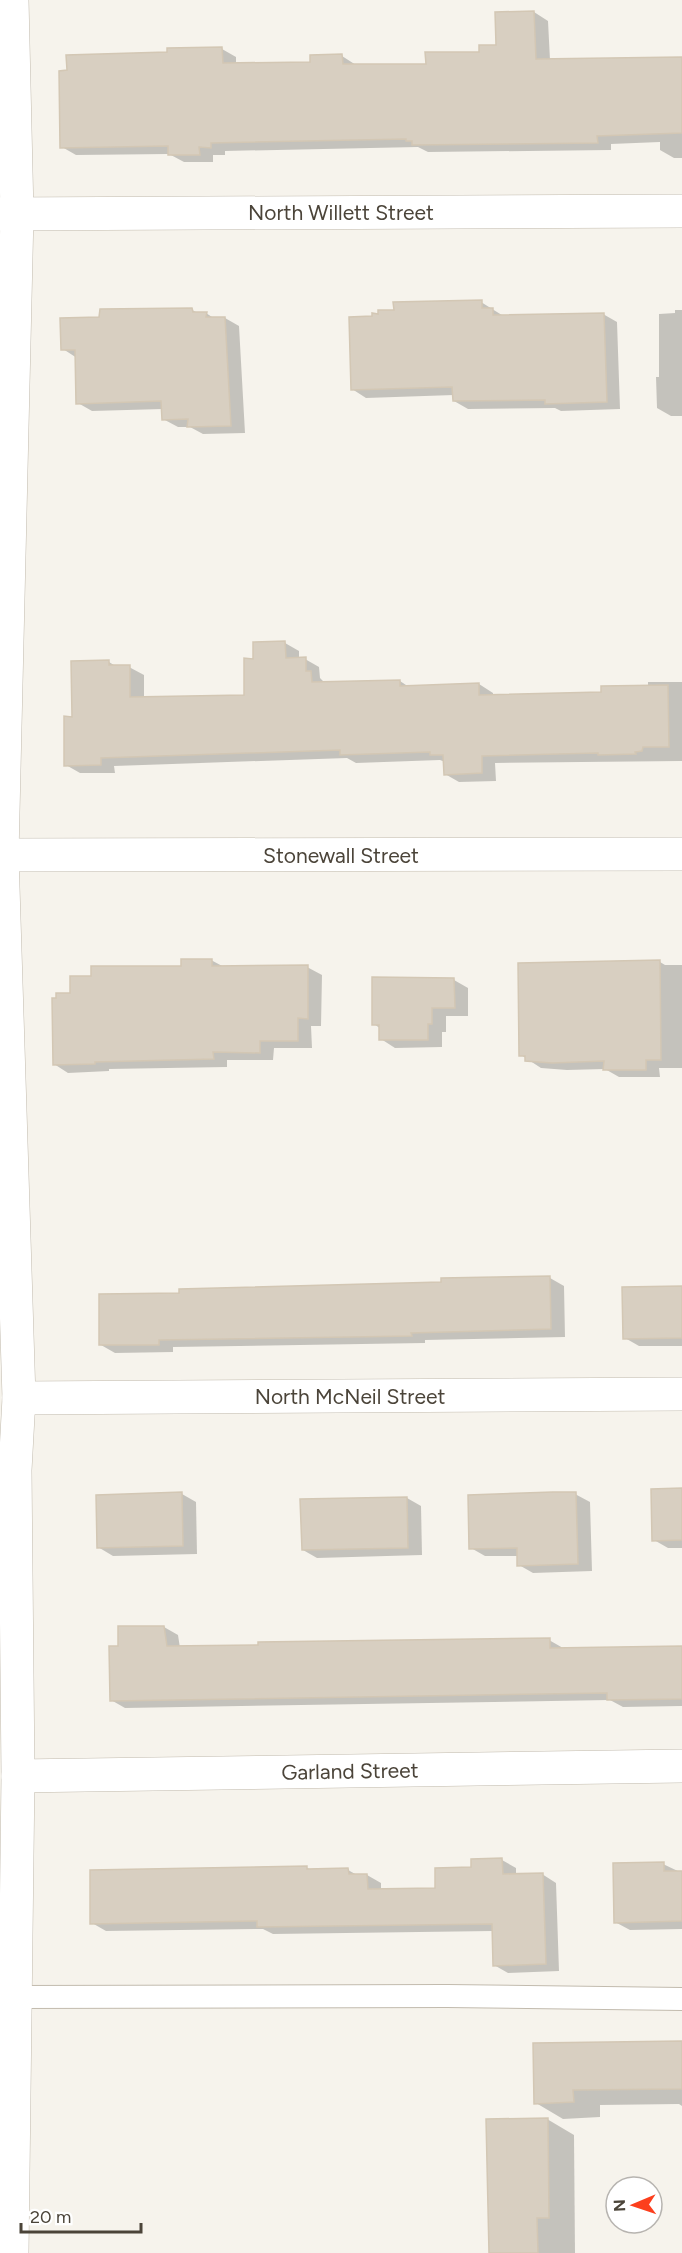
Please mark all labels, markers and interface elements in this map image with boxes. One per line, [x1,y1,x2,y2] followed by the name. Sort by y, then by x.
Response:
[248,200,434,225] street label: North Willett Street
[263,843,419,868] street label: Stonewall Street
[255,1384,445,1409] street label: North McNeil Street
[281,1757,419,1785] street label: Garland Street
[604,2175,664,2235] north arrow
[21,2196,141,2234] scale bar
[610,2199,629,2212] text: N
[30,2206,71,2228] text: 20 m

